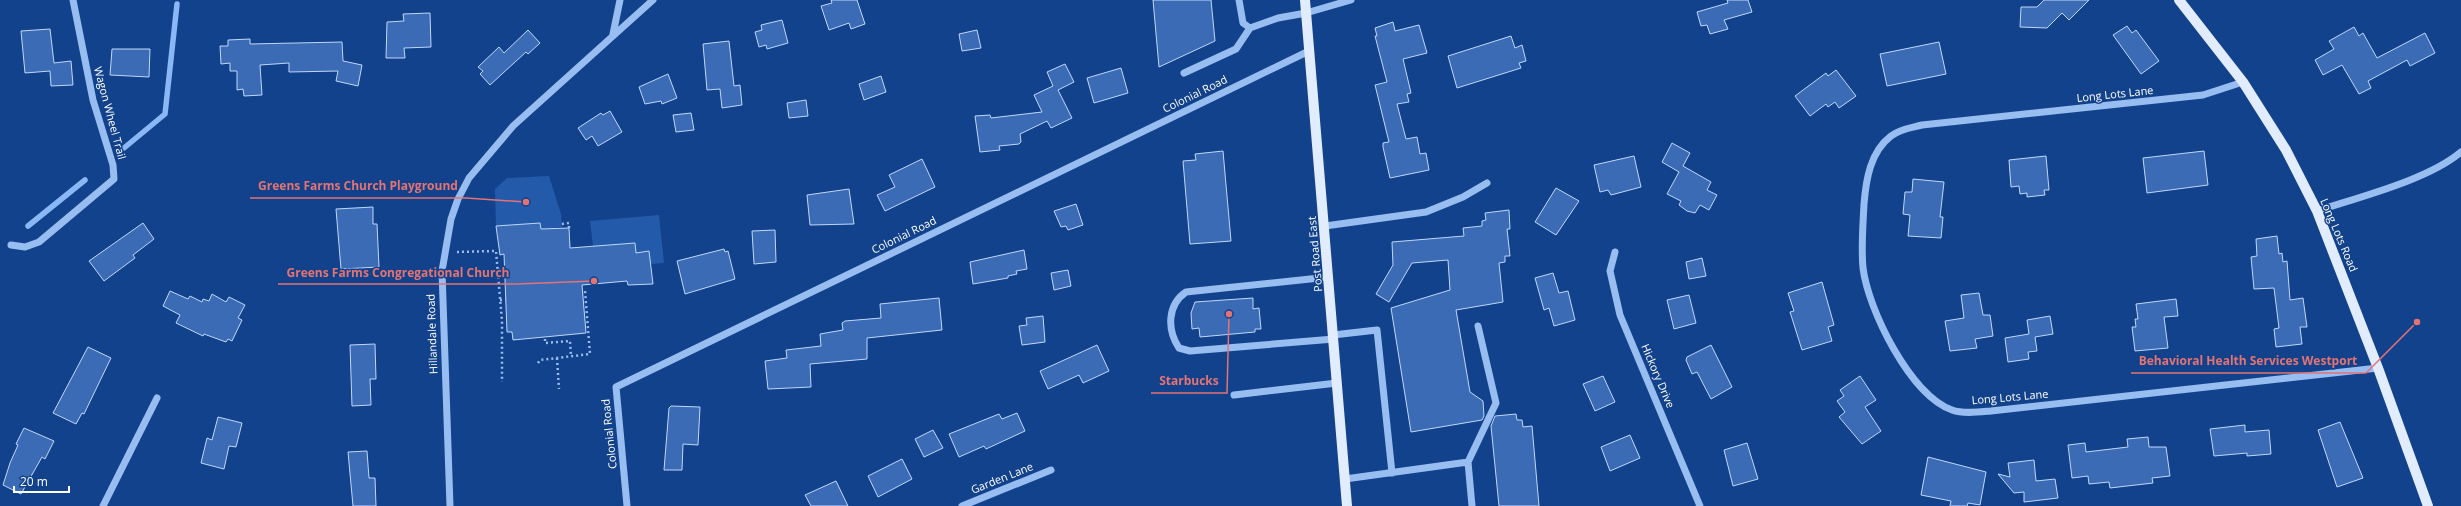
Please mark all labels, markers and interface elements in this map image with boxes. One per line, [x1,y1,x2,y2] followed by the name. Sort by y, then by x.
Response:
[91,65,130,161] street label: Wagon Wheel Trail
[1160,71,1230,116] street label: Colonial Road
[2076,82,2154,105] street label: Long Lots Lane
[250,174,466,198] callout: Greens Farms Church Playground
[258,177,458,194] text: Greens Farms Church Playground
[2317,196,2362,274] street label: Long Lots Road
[869,212,939,257] street label: Colonial Road
[1304,216,1325,292] street label: Post Road East
[278,260,517,284] callout: Greens Farms Congregational Church
[287,264,509,281] text: Greens Farms Congregational Church
[423,294,440,374] street label: Hillandale Road
[1638,341,1679,410] street label: Hickory Drive
[2131,349,2366,373] callout: Behavioral Health Services Westport
[2139,352,2357,369] text: Behavioral Health Services Westport
[1151,369,1227,393] callout: Starbucks
[1159,372,1219,389] text: Starbucks
[1971,386,2049,407] street label: Long Lots Lane
[597,398,620,470] street label: Colonial Road
[968,458,1035,497] street label: Garden Lane
[14,468,69,494] scale bar
[20,473,48,490] text: 20 m

